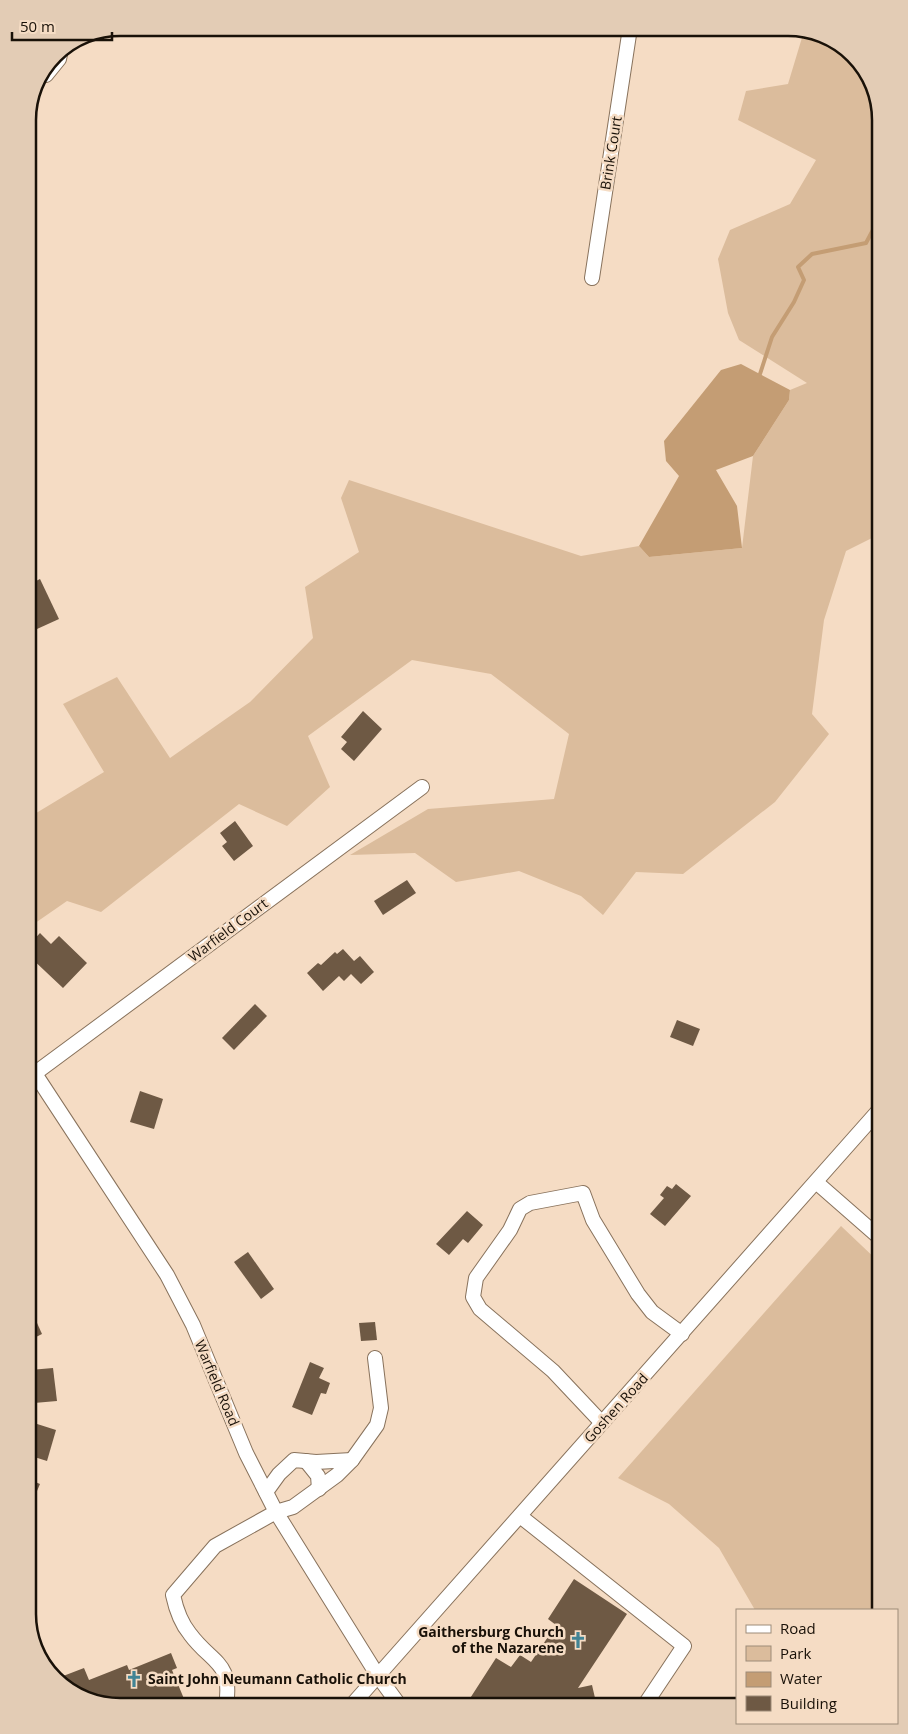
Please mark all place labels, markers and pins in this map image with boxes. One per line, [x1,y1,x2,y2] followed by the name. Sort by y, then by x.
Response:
[418,1622,564,1657] place label: Gaithersburg Church of the Nazarene
[568,1630,588,1650] church icon: Gaithersburg Church of the Nazarene
[124,1669,144,1689] church icon: Saint John Neumann Catholic Church
[148,1669,407,1688] place label: Saint John Neumann Catholic Church

